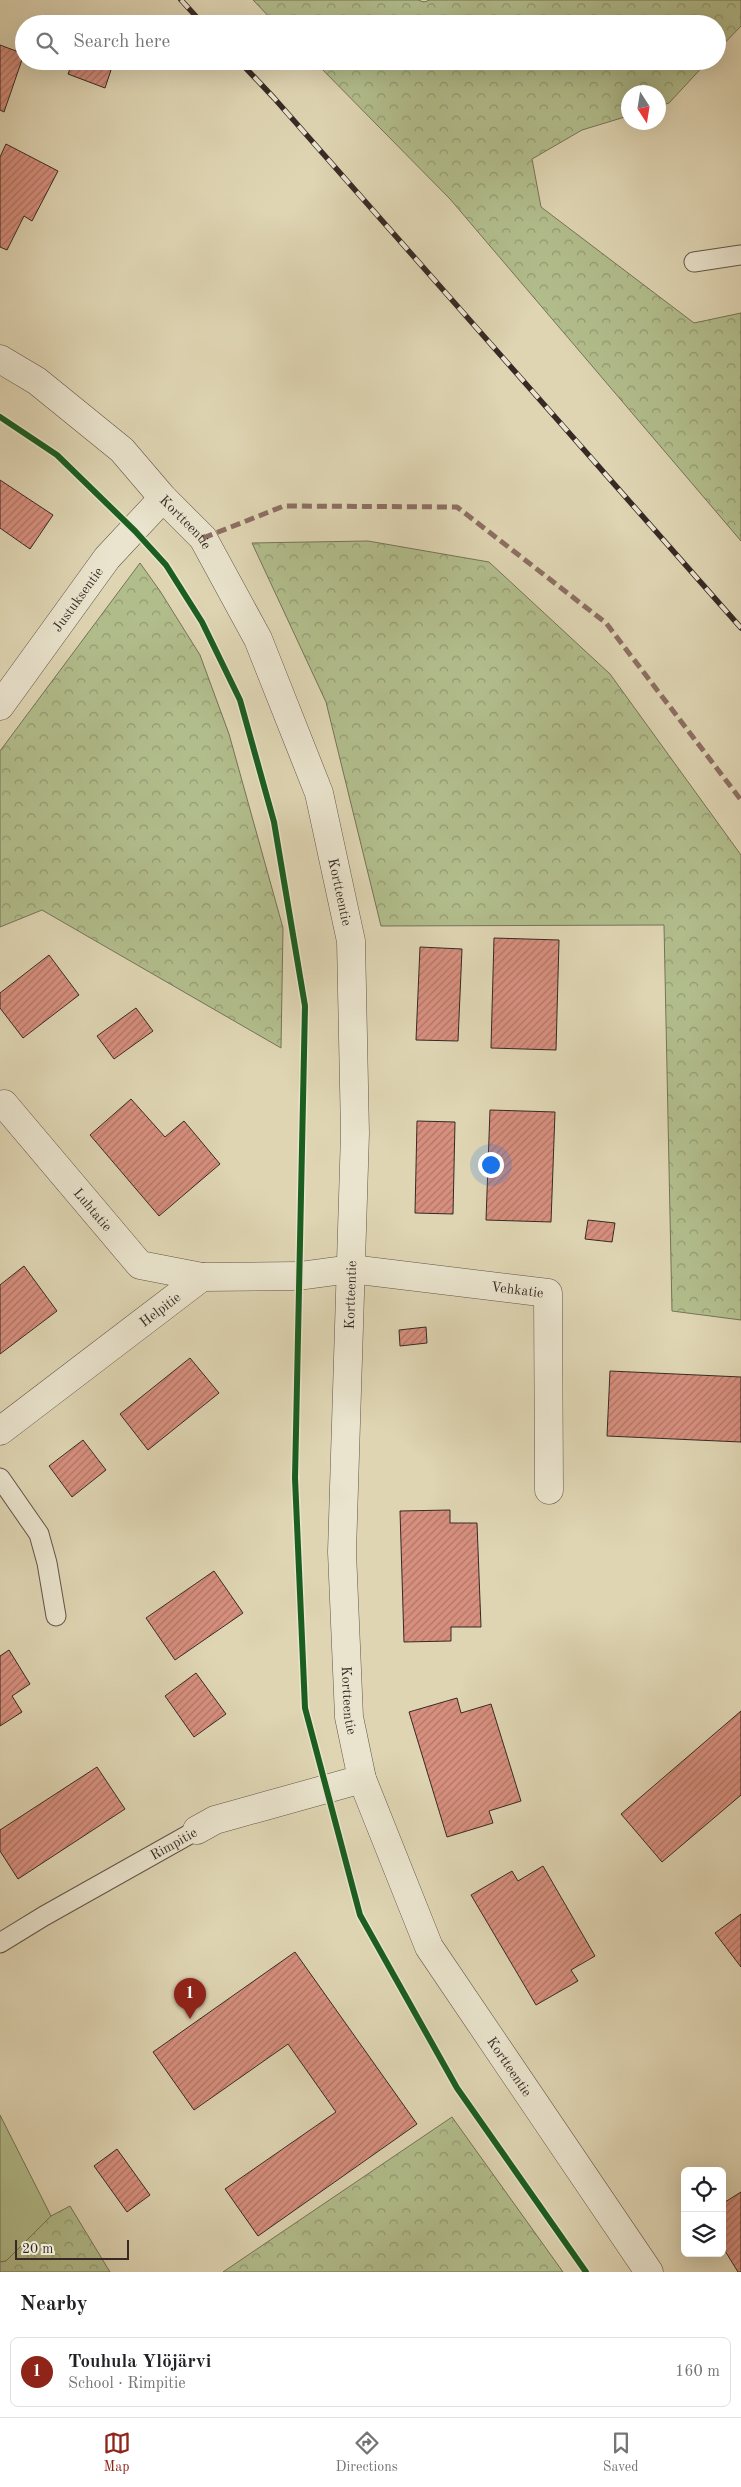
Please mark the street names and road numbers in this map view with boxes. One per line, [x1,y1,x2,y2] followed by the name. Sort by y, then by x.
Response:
[157,493,214,552] street label: Kortteentie
[50,565,106,635] street label: Justuksentie
[325,857,353,927] street label: Kortteentie
[70,1186,114,1234] street label: Luhtatie
[343,1260,359,1330] street label: Kortteentie
[490,1280,544,1300] street label: Vehkatie
[137,1290,184,1330] street label: Helpitie
[339,1666,359,1736] street label: Kortteentie
[148,1826,200,1863] street label: Rimpitie
[484,2035,534,2099] street label: Kortteentie

